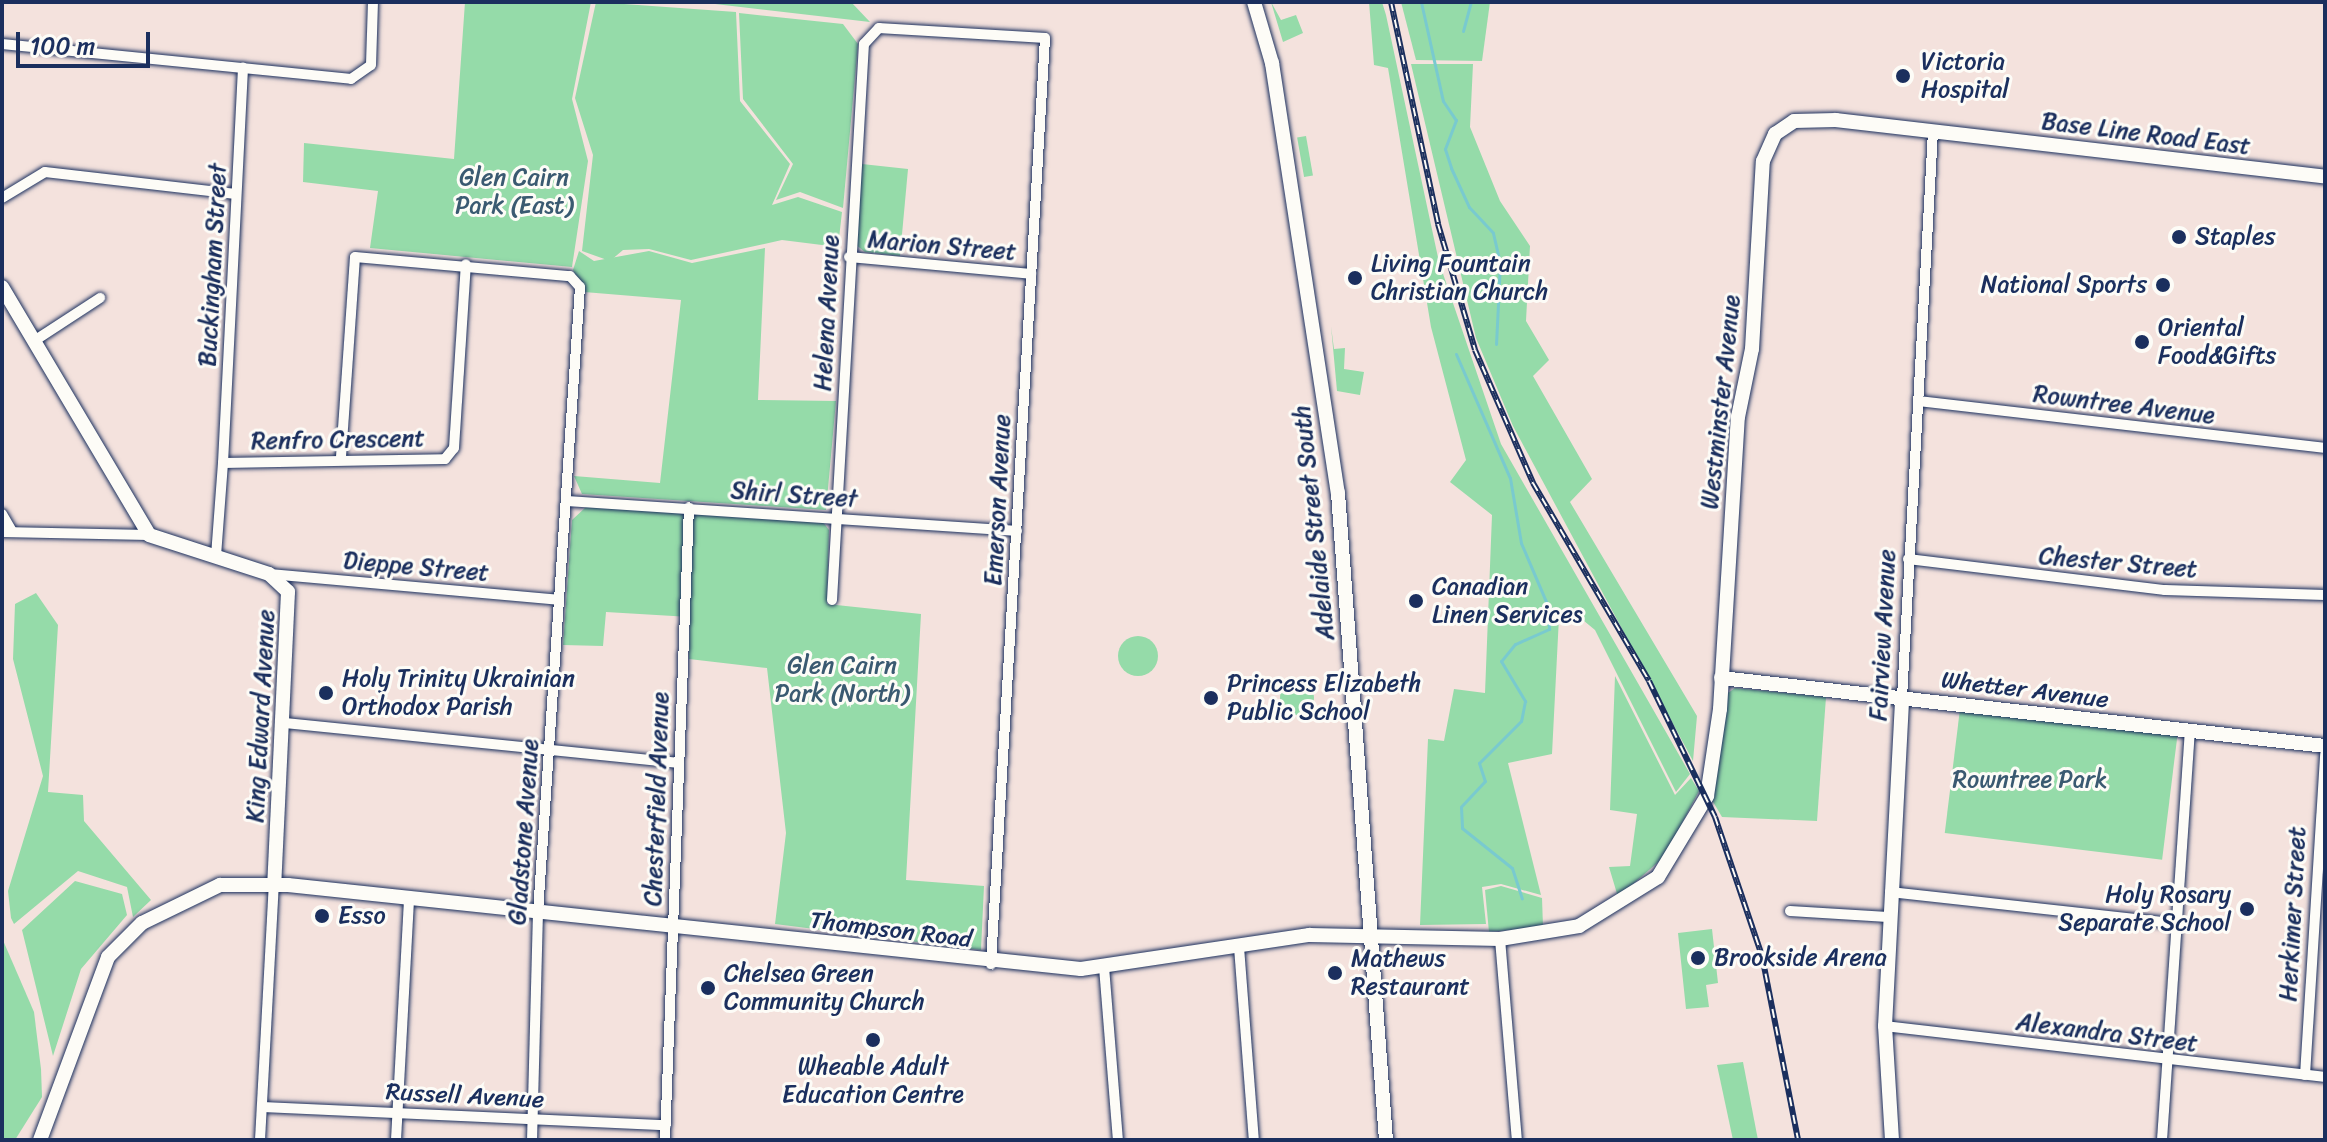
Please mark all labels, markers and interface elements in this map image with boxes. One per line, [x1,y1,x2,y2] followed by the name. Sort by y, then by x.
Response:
[20,16,154,66] scale bar
[30,25,95,67] text: 100 m
[1921,48,2009,104] place label: Victoria Hospital
[1892,65,1914,87] marker: Victoria Hospital
[2040,107,2252,161] street label: Base Line Road East
[193,163,233,367] street label: Buckingham Street
[454,164,574,220] park label: Glen Cairn Park (East)
[2195,223,2275,251] place label: Staples
[867,225,1017,267] street label: Marion Street
[2170,228,2188,246] marker: Staples
[809,234,845,392] street label: Helena Avenue
[1371,250,1548,306] place label: Living Fountain Christian Church
[1346,269,1364,287] marker: Living Fountain Christian Church
[1981,271,2147,299] place label: National Sports
[2154,276,2172,294] marker: National Sports
[1695,293,1747,511] street label: Westminster Avenue
[2158,314,2276,370] place label: Oriental Food&Gifts
[2133,333,2151,351] marker: Oriental Food&Gifts
[2032,380,2216,430] street label: Rowntree Avenue
[1287,404,1341,642] street label: Adelaide Street South
[979,413,1017,587] street label: Emerson Avenue
[251,424,425,456] street label: Renfro Crescent
[730,476,858,514] street label: Shirl Street
[2038,542,2198,584] street label: Chester Street
[342,546,490,588] street label: Dieppe Street
[1864,549,1902,721] street label: Fairview Avenue
[1432,573,1584,629] place label: Canadian Linen Services
[1407,592,1425,610] marker: Canadian Linen Services
[241,609,281,823] street label: King Edward Avenue
[775,652,909,708] park label: Glen Cairn Park (North)
[342,665,574,721] place label: Holy Trinity Ukrainian Orthodox Parish
[1940,665,2110,715] street label: Whetter Avenue
[1227,670,1421,726] place label: Princess Elizabeth Public School
[317,684,335,702] marker: Holy Trinity Ukrainian Orthodox Parish
[1202,689,1220,707] marker: Princess Elizabeth Public School
[639,691,675,907] street label: Chesterfield Avenue
[503,738,545,926] street label: Gladstone Avenue
[1952,766,2108,794] park label: Rowntree Park
[2274,826,2312,1002] street label: Herkimer Street
[2058,881,2231,937] place label: Holy Rosary Separate School
[2238,900,2256,918] marker: Holy Rosary Separate School
[338,902,386,930] place label: Esso
[808,906,974,954] street label: Thompson Road
[313,907,331,925] marker: Esso
[1714,944,1887,972] place label: Brookside Arena
[1351,945,1470,1001] place label: Mathews Restaurant
[1689,949,1707,967] marker: Brookside Arena
[724,960,925,1016] place label: Chelsea Green Community Church
[1326,964,1344,982] marker: Mathews Restaurant
[699,979,717,997] marker: Chelsea Green Community Church
[2015,1008,2199,1058] street label: Alexandra Street
[864,1031,882,1049] marker: Wheable Adult Education Centre
[781,1053,965,1109] place label: Wheable Adult Education Centre
[385,1077,545,1115] street label: Russell Avenue

